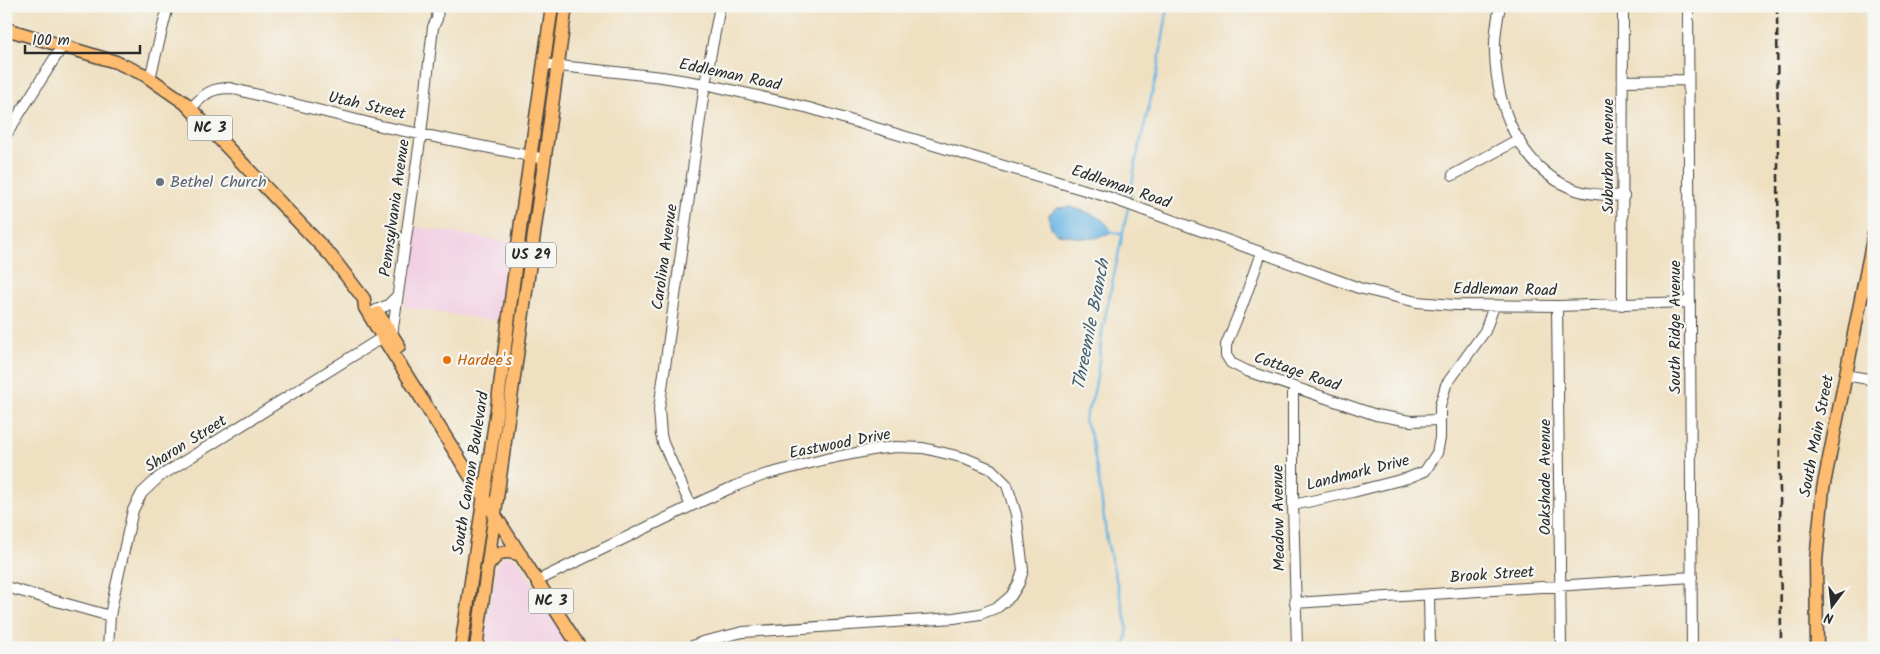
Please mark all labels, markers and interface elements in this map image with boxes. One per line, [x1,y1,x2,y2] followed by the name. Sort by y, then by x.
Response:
[25,22,140,54] scale bar
[32,29,70,53] text: 100 m
[677,52,784,98] street label: Eddleman Road
[326,85,409,127] street label: Utah Street
[1596,98,1621,214] street label: Suburban Avenue
[188,116,232,140] road number: NC 3
[373,138,417,278] street label: Pennsylvania Avenue
[1068,158,1175,216] street label: Eddleman Road
[170,170,267,195] place label: Bethel Church
[154,176,166,188] marker: Bethel Church
[645,202,685,312] street label: Carolina Avenue
[506,242,556,268] road number: US 29
[1065,256,1119,393] water label: Threemile Branch
[1663,260,1688,394] street label: South Ridge Avenue
[1453,277,1558,303] street label: Eddleman Road
[1250,346,1345,399] street label: Cottage Road
[457,348,512,373] place label: Hardee's
[441,354,453,366] marker: Hardee's
[1793,372,1841,499] street label: South Main Street
[446,389,496,556] street label: South Cannon Boulevard
[140,408,233,479] street label: Sharon Street
[1533,419,1558,535] street label: Oakshade Avenue
[787,422,893,466] street label: Eastwood Drive
[1304,448,1412,498] street label: Landmark Drive
[1266,464,1292,572] street label: Meadow Avenue
[1449,560,1536,590] street label: Brook Street
[1808,582,1858,632] north arrow
[528,588,574,614] road number: NC 3
[1822,606,1836,629] text: N

